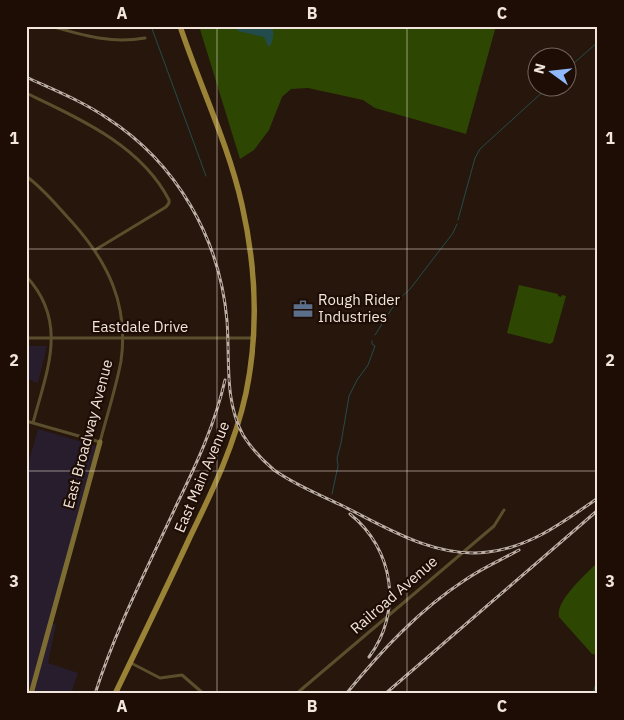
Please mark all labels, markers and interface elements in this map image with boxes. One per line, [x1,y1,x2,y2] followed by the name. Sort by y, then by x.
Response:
[117,3,128,23] text: A
[307,3,318,23] text: B
[497,3,507,23] text: C
[526,48,576,98] north arrow
[529,61,549,76] text: N
[9,128,19,148] text: 1
[605,128,615,148] text: 1
[318,290,401,326] place label: Rough Rider Industries
[292,298,314,320] office icon: Rough Rider Industries
[92,317,188,336] street label: Eastdale Drive
[9,350,19,370] text: 2
[605,350,615,370] text: 2
[58,357,117,510] street label: East Broadway Avenue
[170,418,234,535] street label: East Main Avenue
[346,552,441,638] street label: Railroad Avenue
[9,571,19,591] text: 3
[605,571,615,591] text: 3
[117,696,128,716] text: A
[307,696,318,716] text: B
[497,696,507,716] text: C

